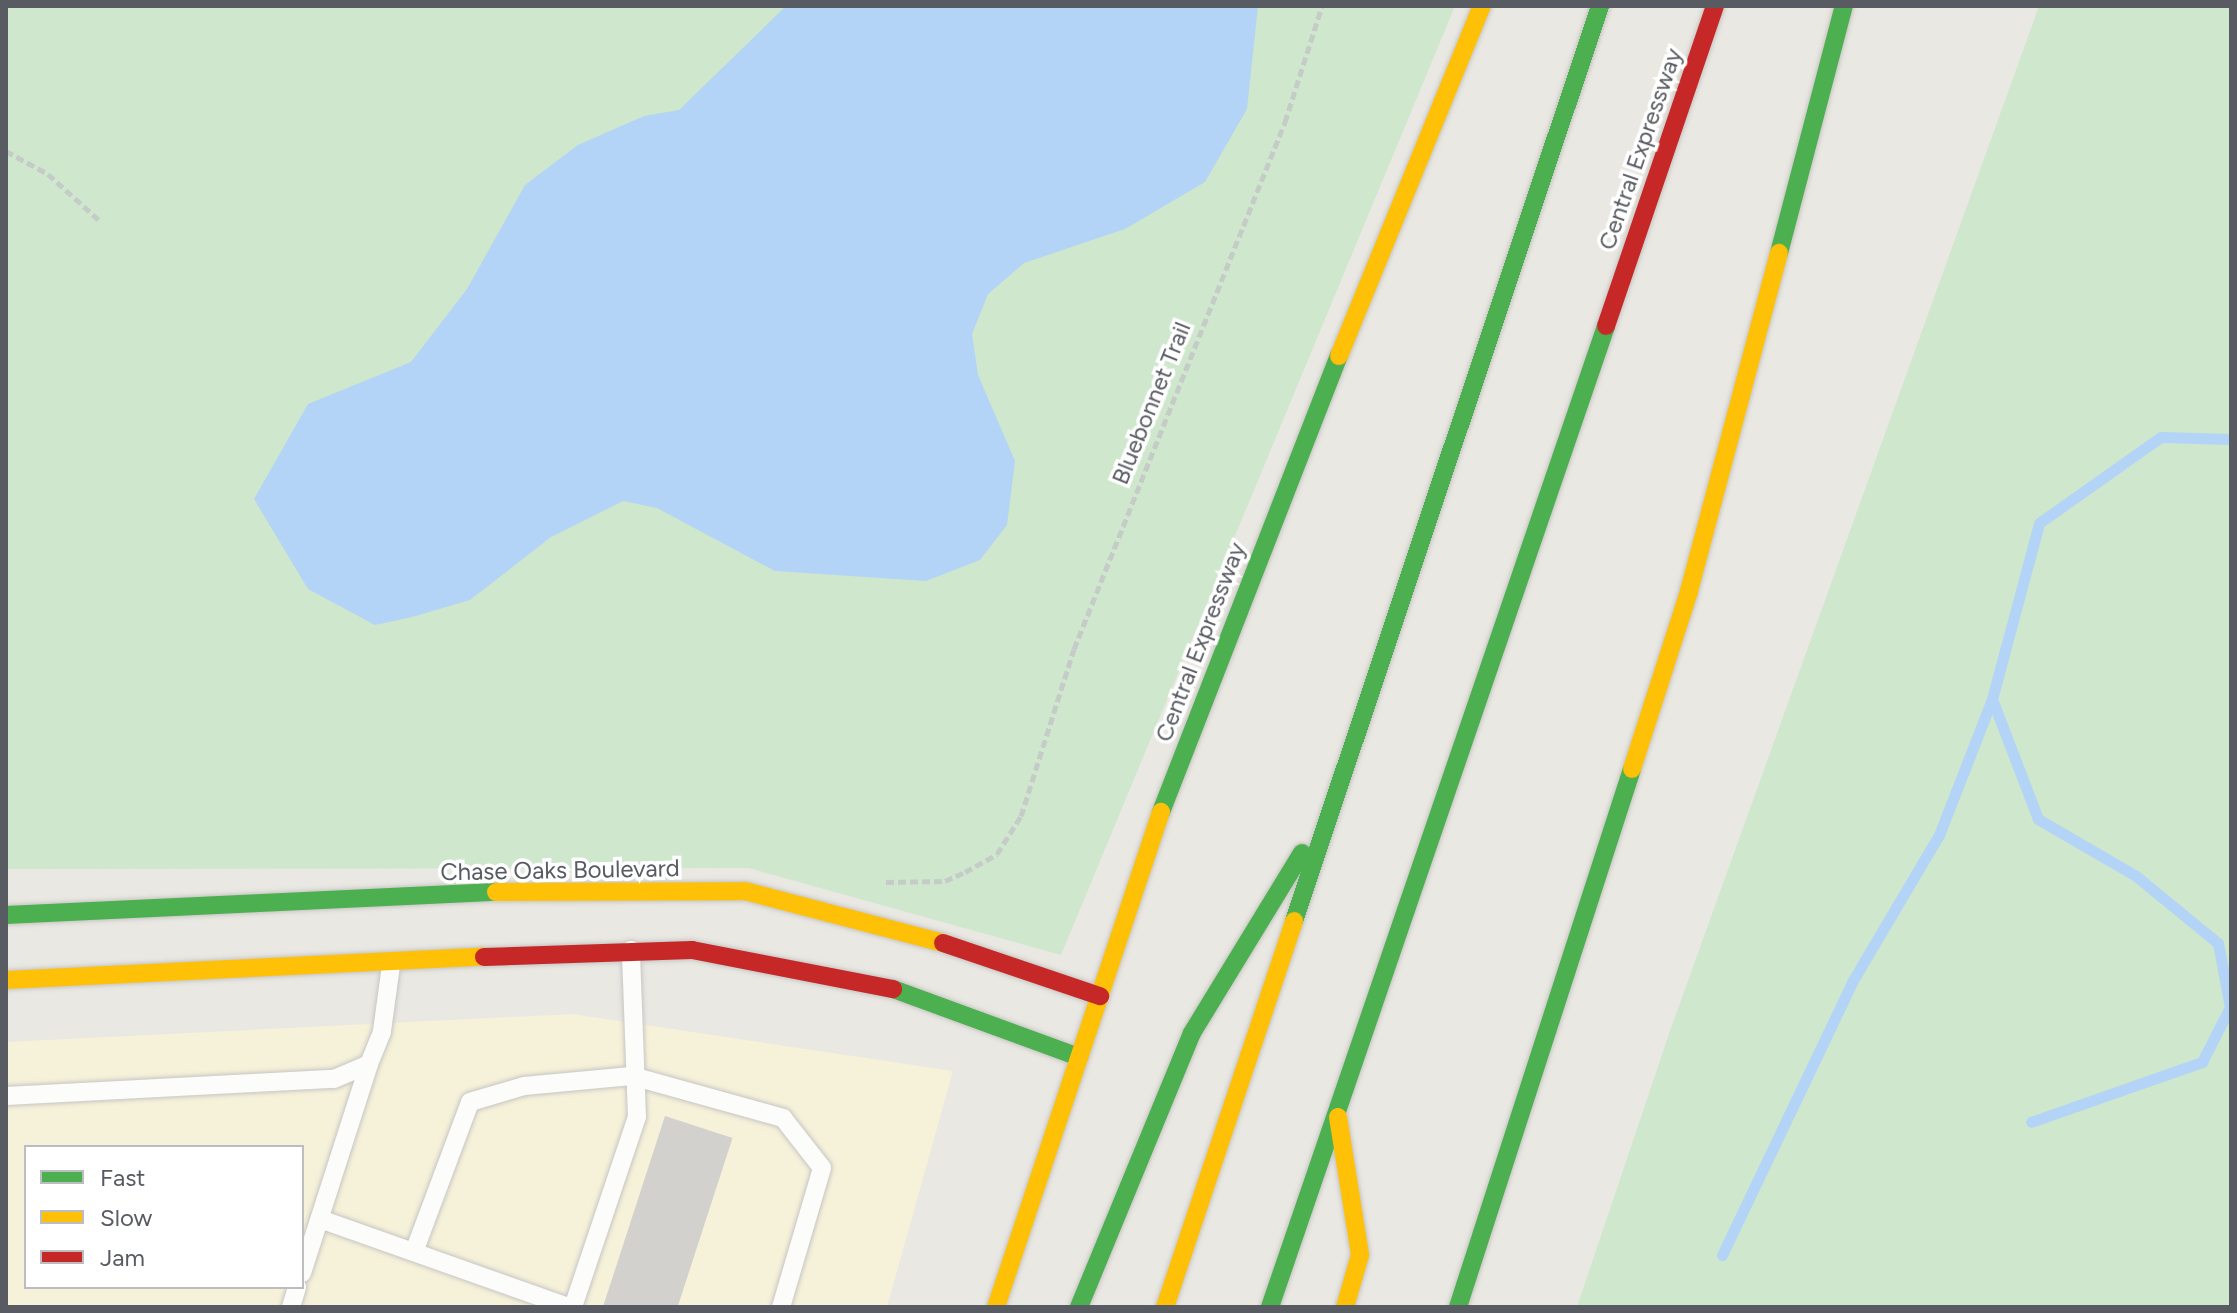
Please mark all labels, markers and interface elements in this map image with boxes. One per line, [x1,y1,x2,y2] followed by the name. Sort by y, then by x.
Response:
[1592,45,1688,253] street label: Central Expressway
[1105,318,1197,488] street label: Bluebonnet Trail
[1149,538,1251,746] street label: Central Expressway
[440,854,680,886] street label: Chase Oaks Boulevard
[24,1145,304,1289] legend
[100,1163,145,1192] text: Fast
[100,1203,152,1232] text: Slow
[100,1243,145,1272] text: Jam

